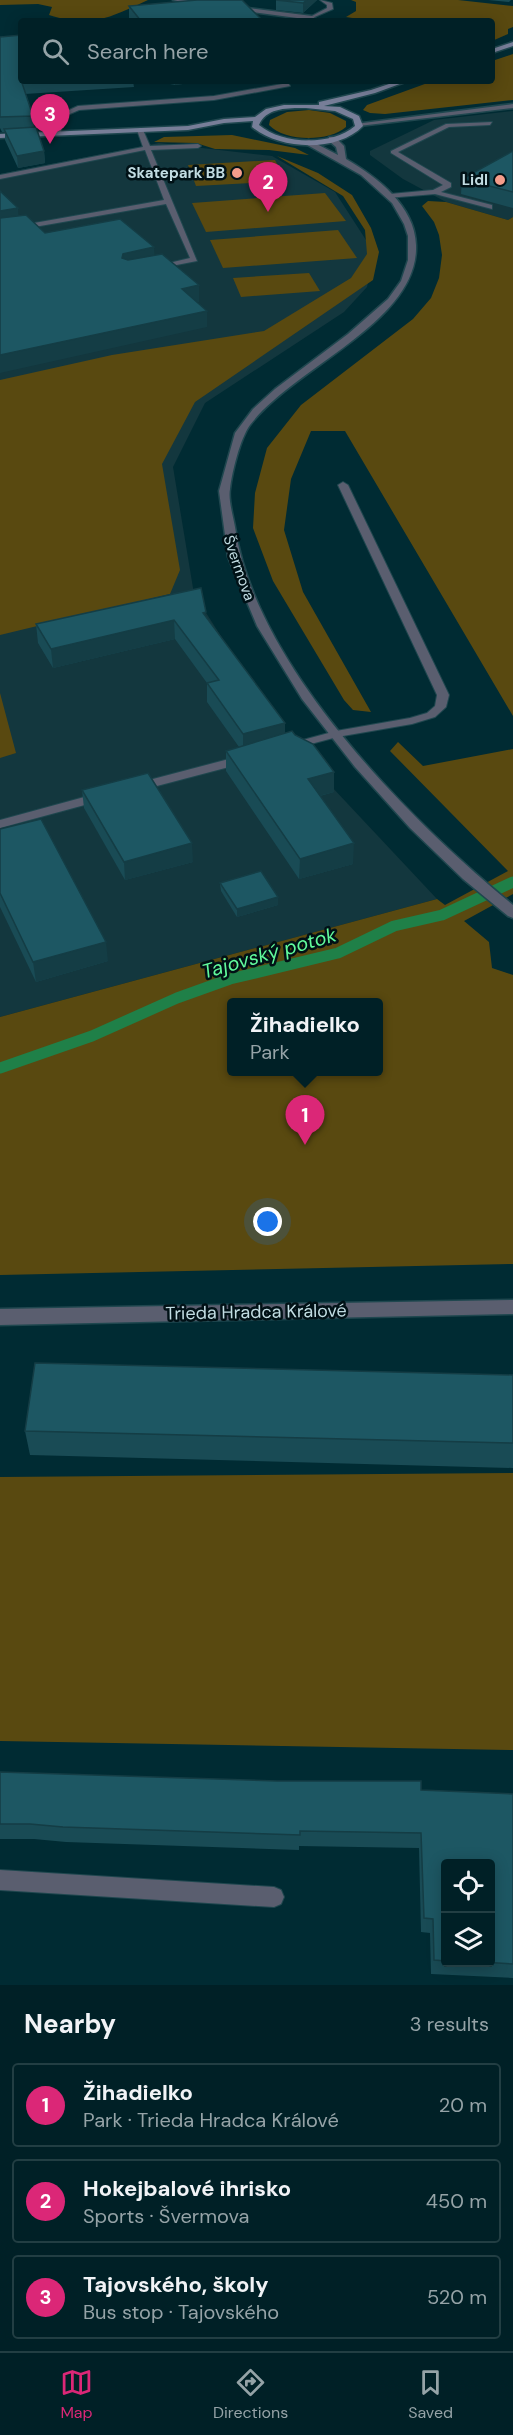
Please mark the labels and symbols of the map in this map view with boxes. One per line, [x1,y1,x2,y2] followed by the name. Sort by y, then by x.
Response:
[31,94,70,144] pin: 3
[248,162,288,212] pin: 2
[127,163,225,183] place label: Skatepark BB
[230,166,244,180] marker: Skatepark BB
[462,170,488,190] place label: Lidl
[493,173,507,187] marker: Lidl
[218,533,260,603] street label: Švermova
[199,921,340,985] water label: Tajovský potok
[286,1096,324,1145] pin: 1
[253,1207,282,1236] your location
[165,1298,347,1326] street label: Trieda Hradca Králové

